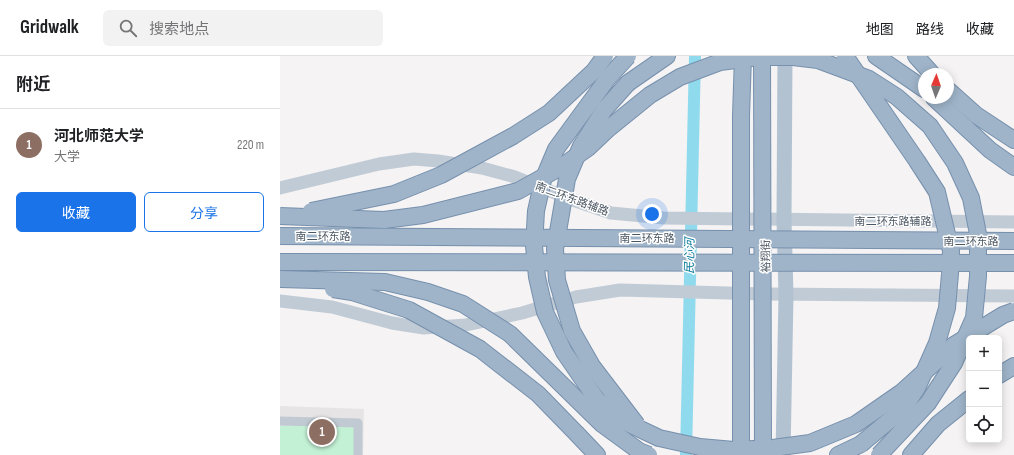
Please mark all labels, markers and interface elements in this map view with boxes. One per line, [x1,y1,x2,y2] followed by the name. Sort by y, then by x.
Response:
[103,10,383,46] search box
[20,16,79,39] text: Gridwalk
[117,17,139,39] icon: search
[149,20,209,39] text: 搜索地点
[866,21,894,38] text: 地图
[916,21,944,38] text: 路线
[966,21,994,38] text: 收藏
[918,68,954,104] north arrow
[16,75,50,95] text: 附近
[54,127,144,146] text: 河北师范大学
[26,137,32,153] text: 1
[237,137,264,153] text: 220 m
[54,149,80,165] text: 大学
[534,180,610,218] street label: 南二环东路辅路
[16,192,136,232] button: 收藏
[144,192,264,232] button: 分享
[642,204,662,224] your location
[855,215,932,228] street label: 南二环东路辅路
[296,230,351,243] street label: 南二环东路
[620,232,675,245] street label: 南二环东路
[944,235,999,248] street label: 南二环东路
[682,236,698,274] water label: 民心河
[759,239,773,273] street label: 裕翔街
[966,335,1002,443] map controls
[966,335,1002,371] button: +
[966,371,1002,407] button: −
[966,407,1002,443] button: locate
[309,417,335,447] pin: 1

